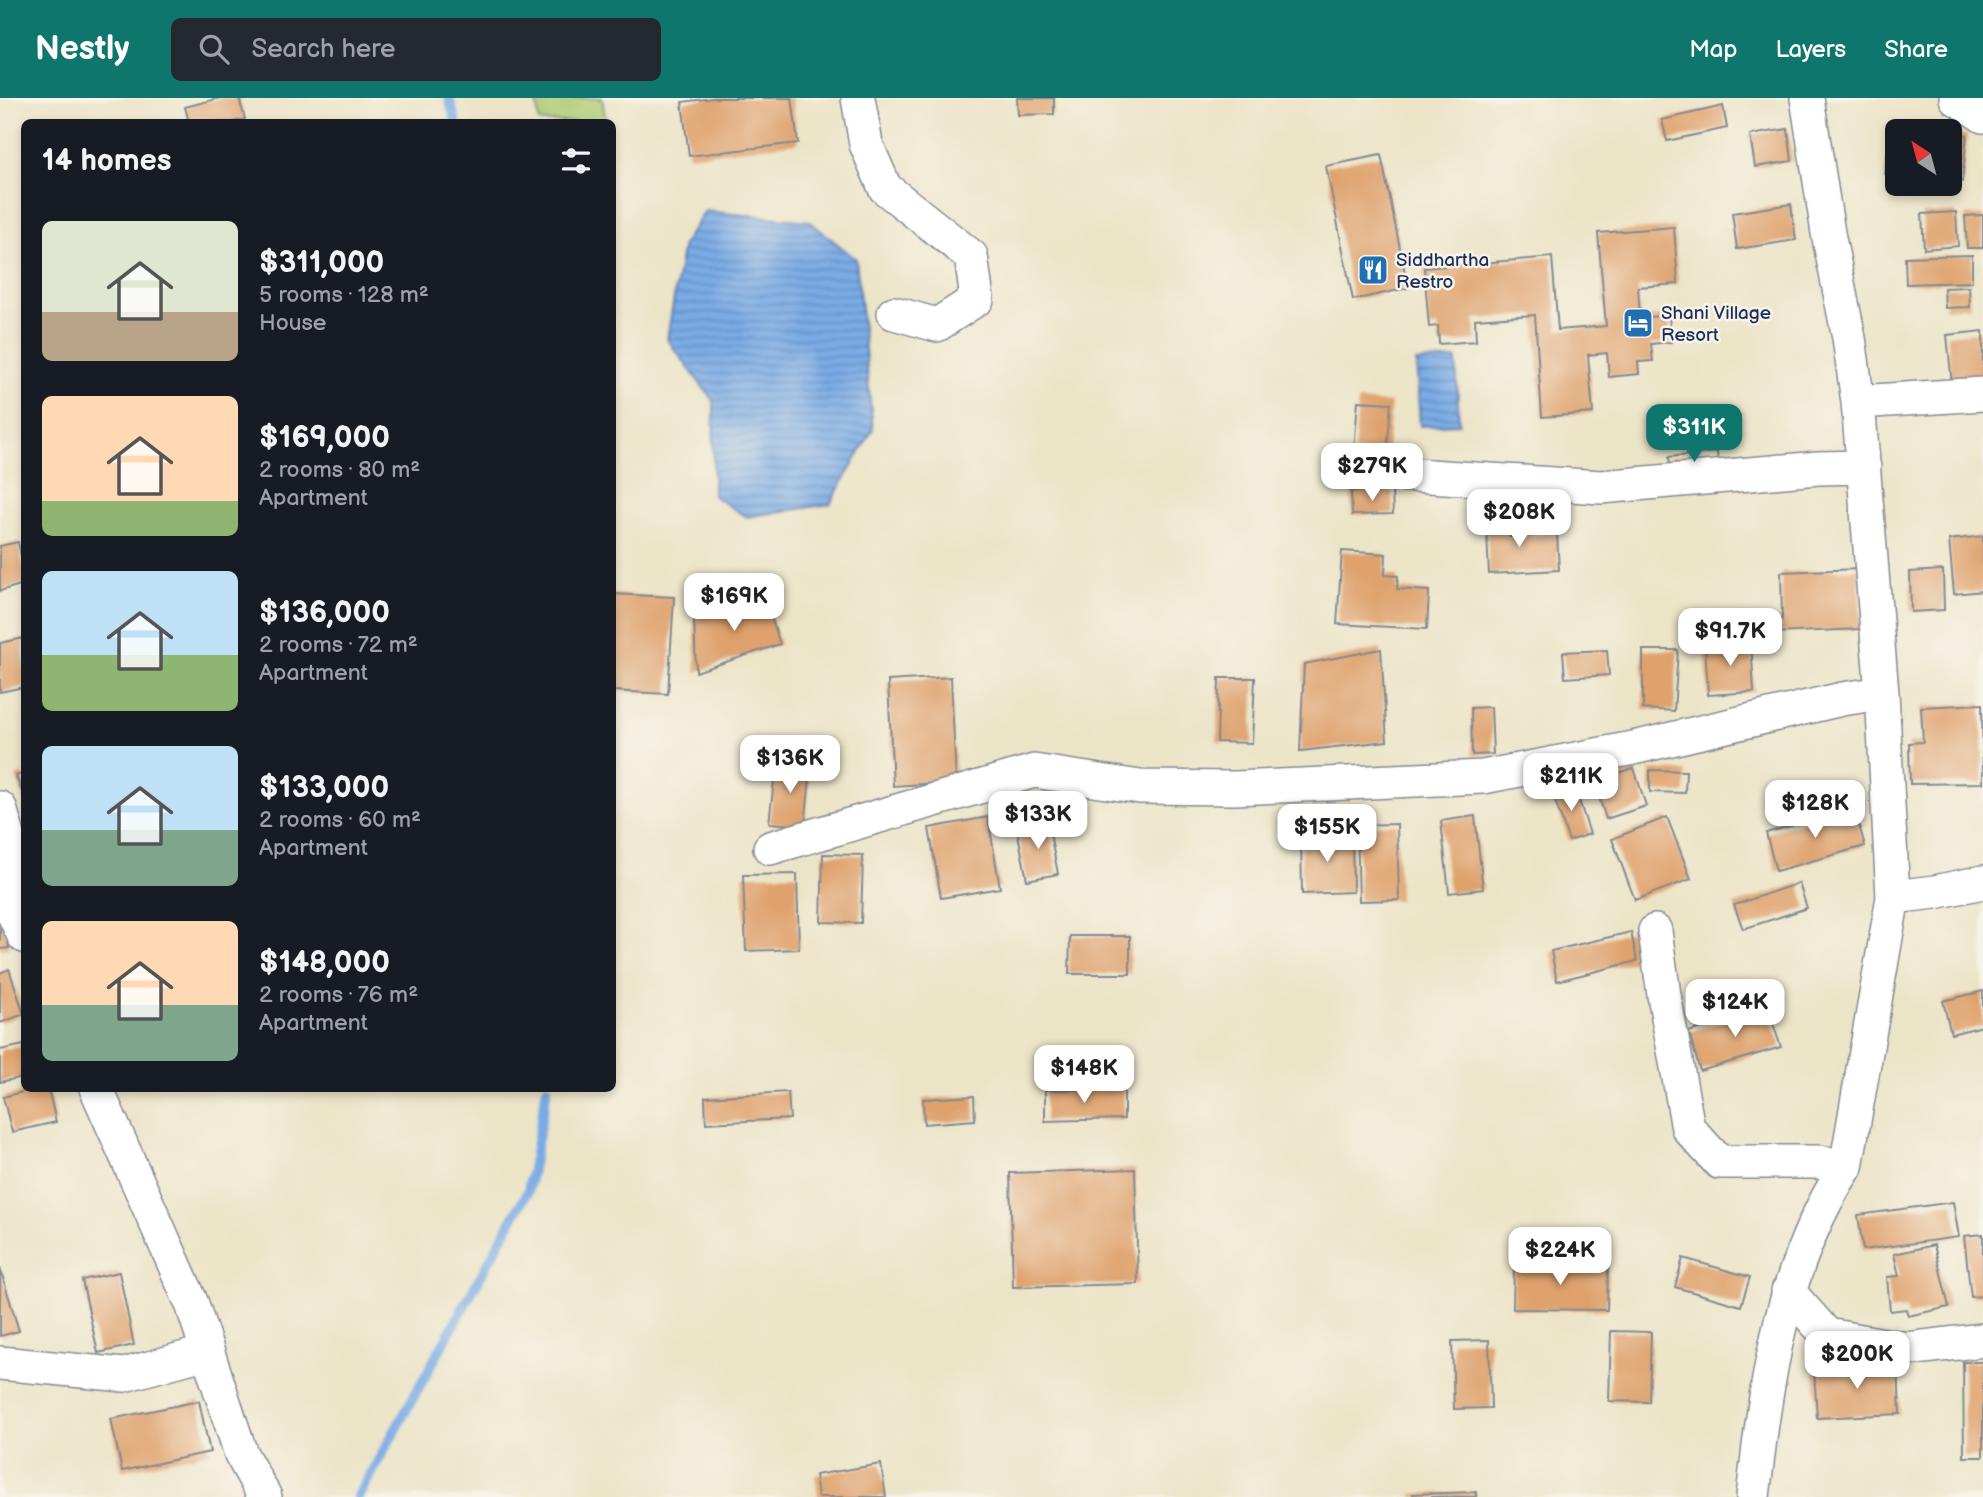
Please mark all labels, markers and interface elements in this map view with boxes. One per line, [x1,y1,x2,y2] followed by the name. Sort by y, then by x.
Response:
[171,18,661,81] search box
[35,29,129,69] text: Nestly
[195,30,233,68] icon: search
[251,34,395,65] text: Search here
[1689,35,1737,64] text: Map
[1775,35,1846,64] text: Layers
[1884,35,1948,64] text: Share
[1885,119,1962,196] north arrow
[1885,119,1962,196] map controls
[557,142,595,180] icon: filters
[42,143,171,179] text: 14 homes
[259,245,384,281] text: $311,000
[98,249,182,333] icon: home
[1396,249,1489,294] place label: Siddhartha Restro
[1356,253,1390,287] restaurant icon: Siddhartha Restro
[259,281,429,309] text: 5 rooms · 128 m²
[1661,302,1771,347] place label: Shani Village Resort
[1621,306,1655,340] hotel icon: Shani Village Resort
[259,309,326,337] text: House
[1645,404,1743,464] pin: $311K
[1662,413,1726,441] text: $311K
[259,420,390,456] text: $169,000
[98,424,182,508] icon: home
[1323,444,1421,503] pin: $279K
[1337,452,1407,480] text: $279K
[259,456,420,484] text: 2 rooms · 80 m²
[259,484,368,512] text: Apartment
[1470,490,1568,549] pin: $208K
[1483,498,1555,526] text: $208K
[685,574,783,633] pin: $169K
[700,582,768,610] text: $169K
[259,595,390,631] text: $136,000
[98,599,182,683] icon: home
[1673,608,1787,668] pin: $91.7K
[1694,617,1766,645] text: $91.7K
[259,631,418,659] text: 2 rooms · 72 m²
[259,659,368,687] text: Apartment
[741,736,839,795] pin: $136K
[756,744,824,772] text: $136K
[1522,754,1620,813] pin: $211K
[1539,762,1603,790] text: $211K
[259,770,389,806] text: $133,000
[98,774,182,858] icon: home
[1766,780,1864,840] pin: $128K
[1781,789,1849,817] text: $128K
[989,792,1087,851] pin: $133K
[1004,800,1072,828] text: $133K
[1278,804,1376,864] pin: $155K
[259,806,421,834] text: 2 rooms · 60 m²
[1293,813,1361,841] text: $155K
[259,834,368,862] text: Apartment
[259,945,390,981] text: $148,000
[98,949,182,1033] icon: home
[1686,979,1784,1039] pin: $124K
[259,981,418,1009] text: 2 rooms · 76 m²
[1702,988,1768,1016] text: $124K
[259,1009,368,1037] text: Apartment
[1035,1046,1133,1105] pin: $148K
[1050,1054,1118,1082] text: $148K
[1511,1228,1609,1287] pin: $224K
[1524,1236,1596,1264] text: $224K
[1808,1332,1906,1391] pin: $200K
[1821,1340,1893,1368] text: $200K

